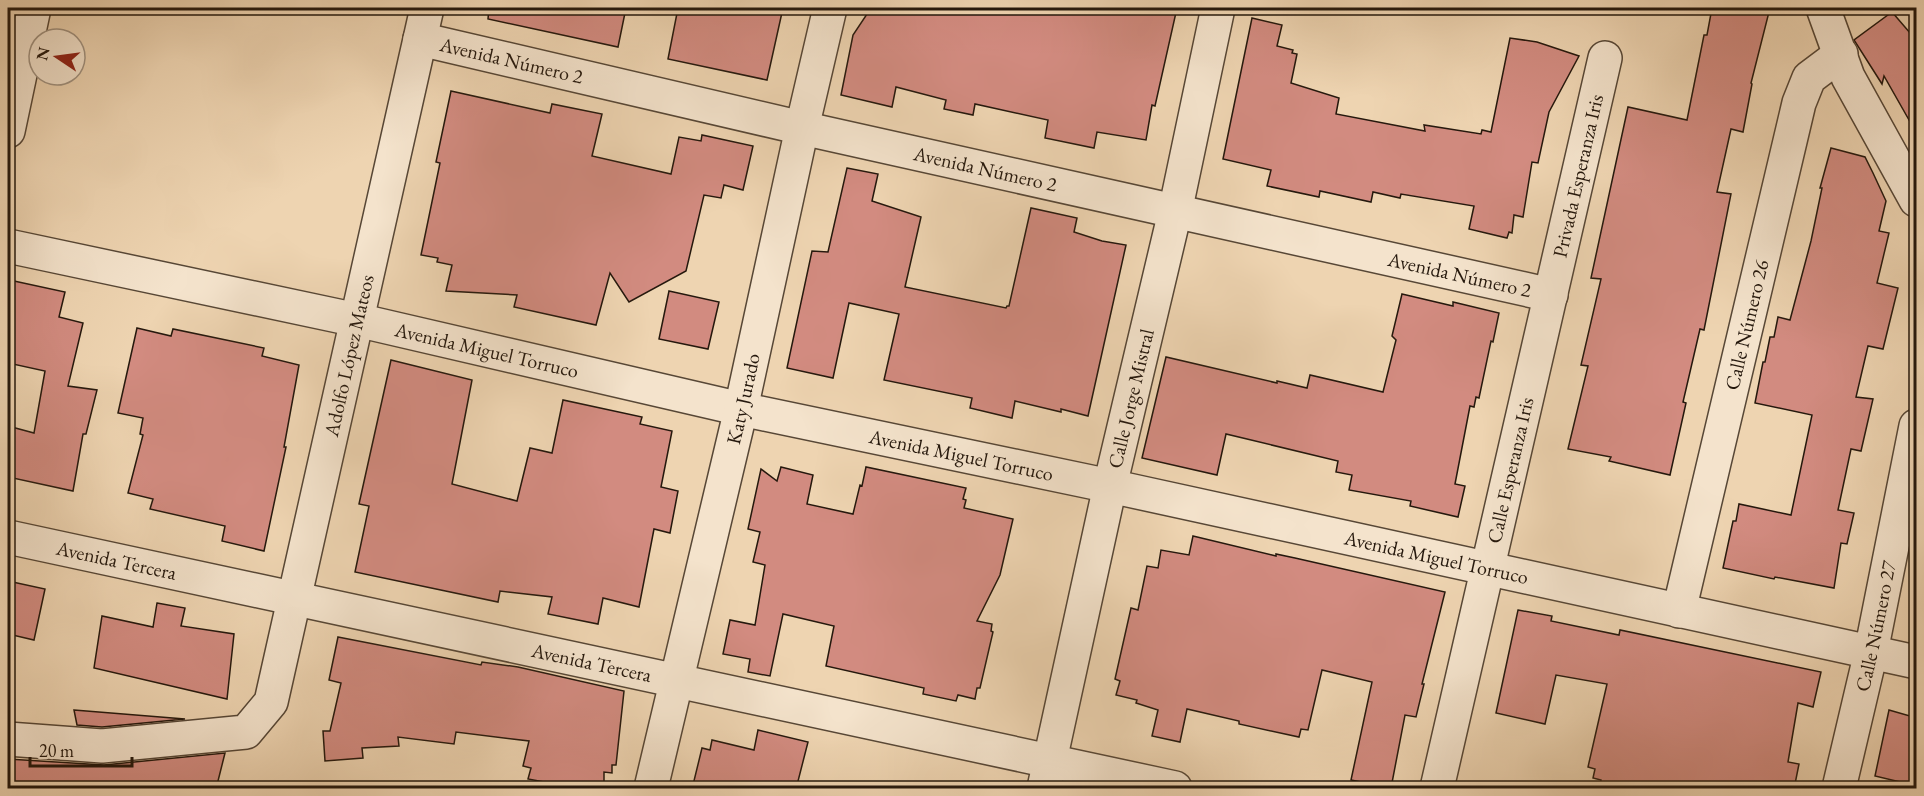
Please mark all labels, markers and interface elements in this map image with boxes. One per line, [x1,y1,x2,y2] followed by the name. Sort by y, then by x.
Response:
[27,27,87,87] north arrow
[436,31,586,90] street label: Avenida Número 2
[31,45,55,62] text: N
[1546,92,1609,260] street label: Privada Esperanza Iris
[910,140,1060,198] street label: Avenida Número 2
[1385,246,1534,303] street label: Avenida Número 2
[1719,257,1775,393] street label: Calle Número 26
[318,272,380,440] street label: Adolfo López Mateos
[391,316,581,384] street label: Avenida Miguel Torruco
[1102,326,1160,471] street label: Calle Jorge Mistral
[720,351,766,447] street label: Katy Jurado
[1481,395,1540,546] street label: Calle Esperanza Iris
[866,423,1056,487] street label: Avenida Miguel Torruco
[1341,524,1531,590] street label: Avenida Miguel Torruco
[53,535,179,586] street label: Avenida Tercera
[1849,558,1902,694] street label: Calle Número 27
[528,637,654,688] street label: Avenida Tercera
[30,730,132,768] scale bar
[39,739,74,762] text: 20 m

